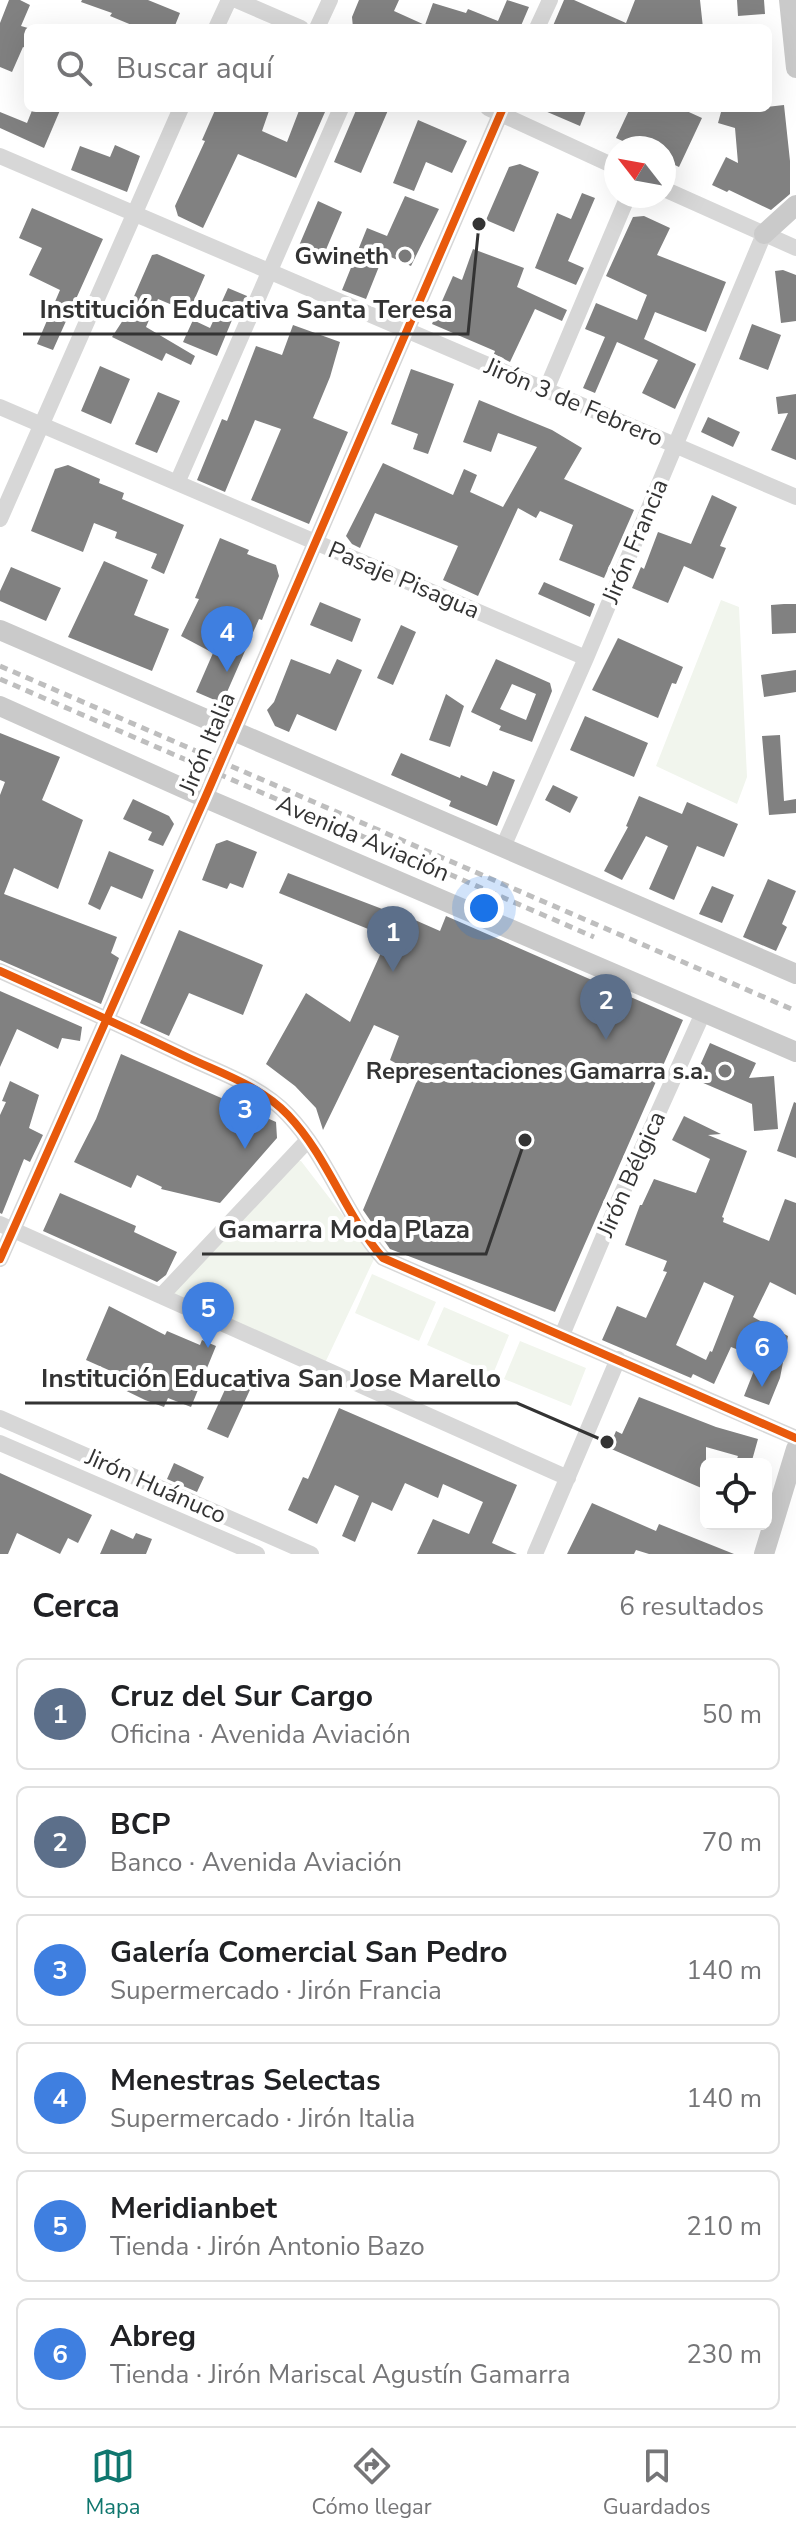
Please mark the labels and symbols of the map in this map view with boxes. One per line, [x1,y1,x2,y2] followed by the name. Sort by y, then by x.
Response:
[604,136,676,208] north arrow
[294,240,389,272] place label: Gwineth
[396,247,414,265] marker: Gwineth
[23,284,468,334] callout: Institución Educativa Santa Teresa
[40,292,452,327] text: Institución Educativa Santa Teresa
[479,350,668,454] street label: Jirón 3 de Febrero
[594,474,676,609] street label: Jirón Francia
[323,534,485,626] street label: Pasaje Pisagua
[201,606,253,672] pin: 4
[171,687,243,800] street label: Jirón Italia
[272,787,454,889] street label: Avenida Aviación
[464,888,504,928] your location
[367,906,419,972] pin: 1
[580,974,632,1040] pin: 2
[366,1055,709,1087] place label: Representaciones Gamarra s.a.
[716,1062,734,1080] marker: Representaciones Gamarra s.a.
[219,1083,271,1149] pin: 3
[589,1106,673,1243] street label: Jirón Bélgica
[202,1204,486,1254] callout: Gamarra Moda Plaza
[218,1212,470,1247] text: Gamarra Moda Plaza
[182,1282,234,1348] pin: 5
[736,1321,788,1387] pin: 6
[25,1353,517,1403] callout: Institución Educativa San Jose Marello
[41,1361,501,1396] text: Institución Educativa San Jose Marello
[80,1440,231,1531] street label: Jirón Huánuco

